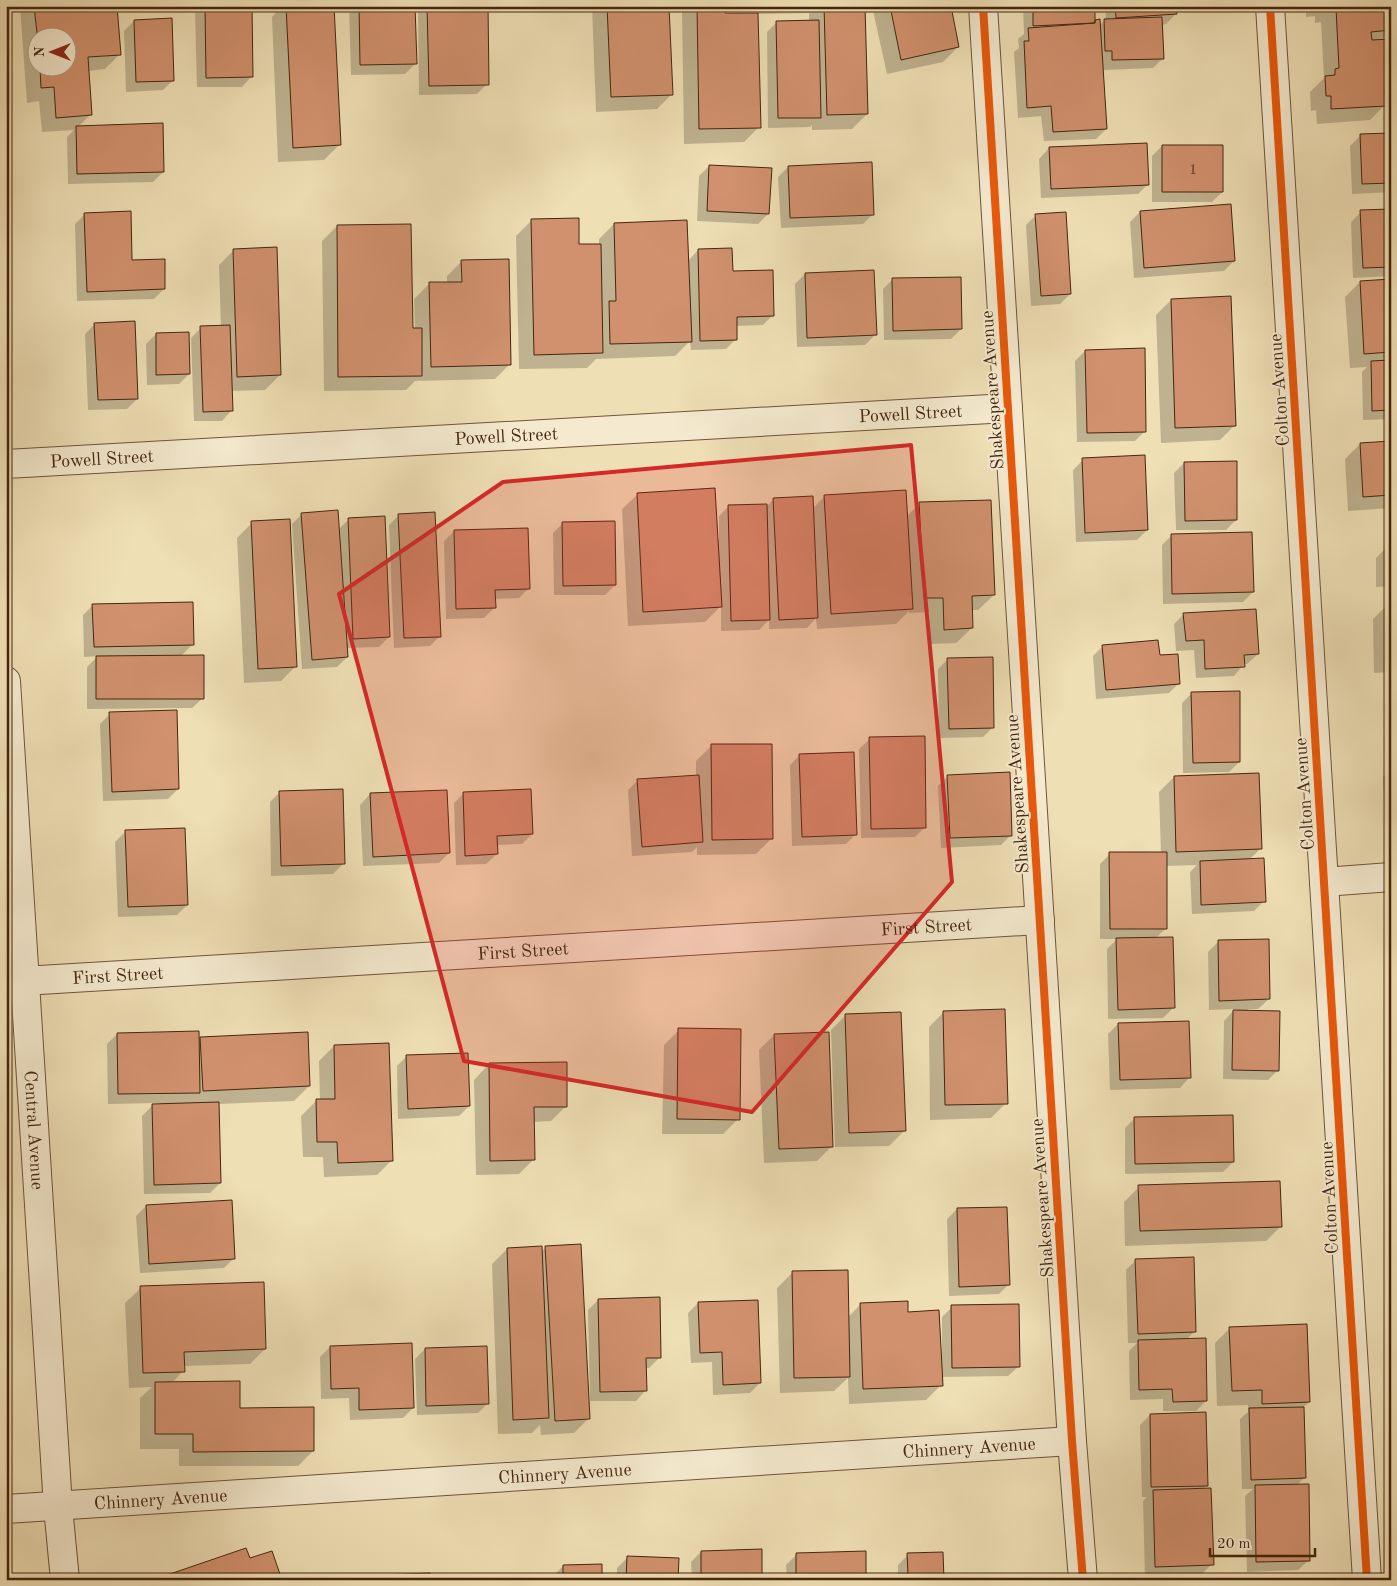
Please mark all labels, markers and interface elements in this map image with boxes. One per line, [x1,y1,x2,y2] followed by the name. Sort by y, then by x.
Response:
[28,28,78,78] north arrow
[33,46,47,57] text: N
[1189,163,1197,178] house number: 1
[978,310,1008,470] street label: Shakespeare Avenue
[1267,333,1293,447] street label: Colton Avenue
[858,403,963,426] street label: Powell Street
[454,425,559,449] street label: Powell Street
[50,448,154,472] street label: Powell Street
[1003,714,1033,874] street label: Shakespeare Avenue
[1292,737,1318,851] street label: Colton Avenue
[880,916,973,940] street label: First Street
[477,940,569,964] street label: First Street
[72,965,164,988] street label: First Street
[21,1070,46,1191] street label: Central Avenue
[1028,1118,1058,1278] street label: Shakespeare Avenue
[1318,1141,1342,1255] street label: Colton Avenue
[902,1435,1036,1462] street label: Chinnery Avenue
[498,1461,632,1488] street label: Chinnery Avenue
[93,1487,228,1513] street label: Chinnery Avenue
[1210,1526,1314,1558] scale bar
[1217,1537,1251,1552] text: 20 m

